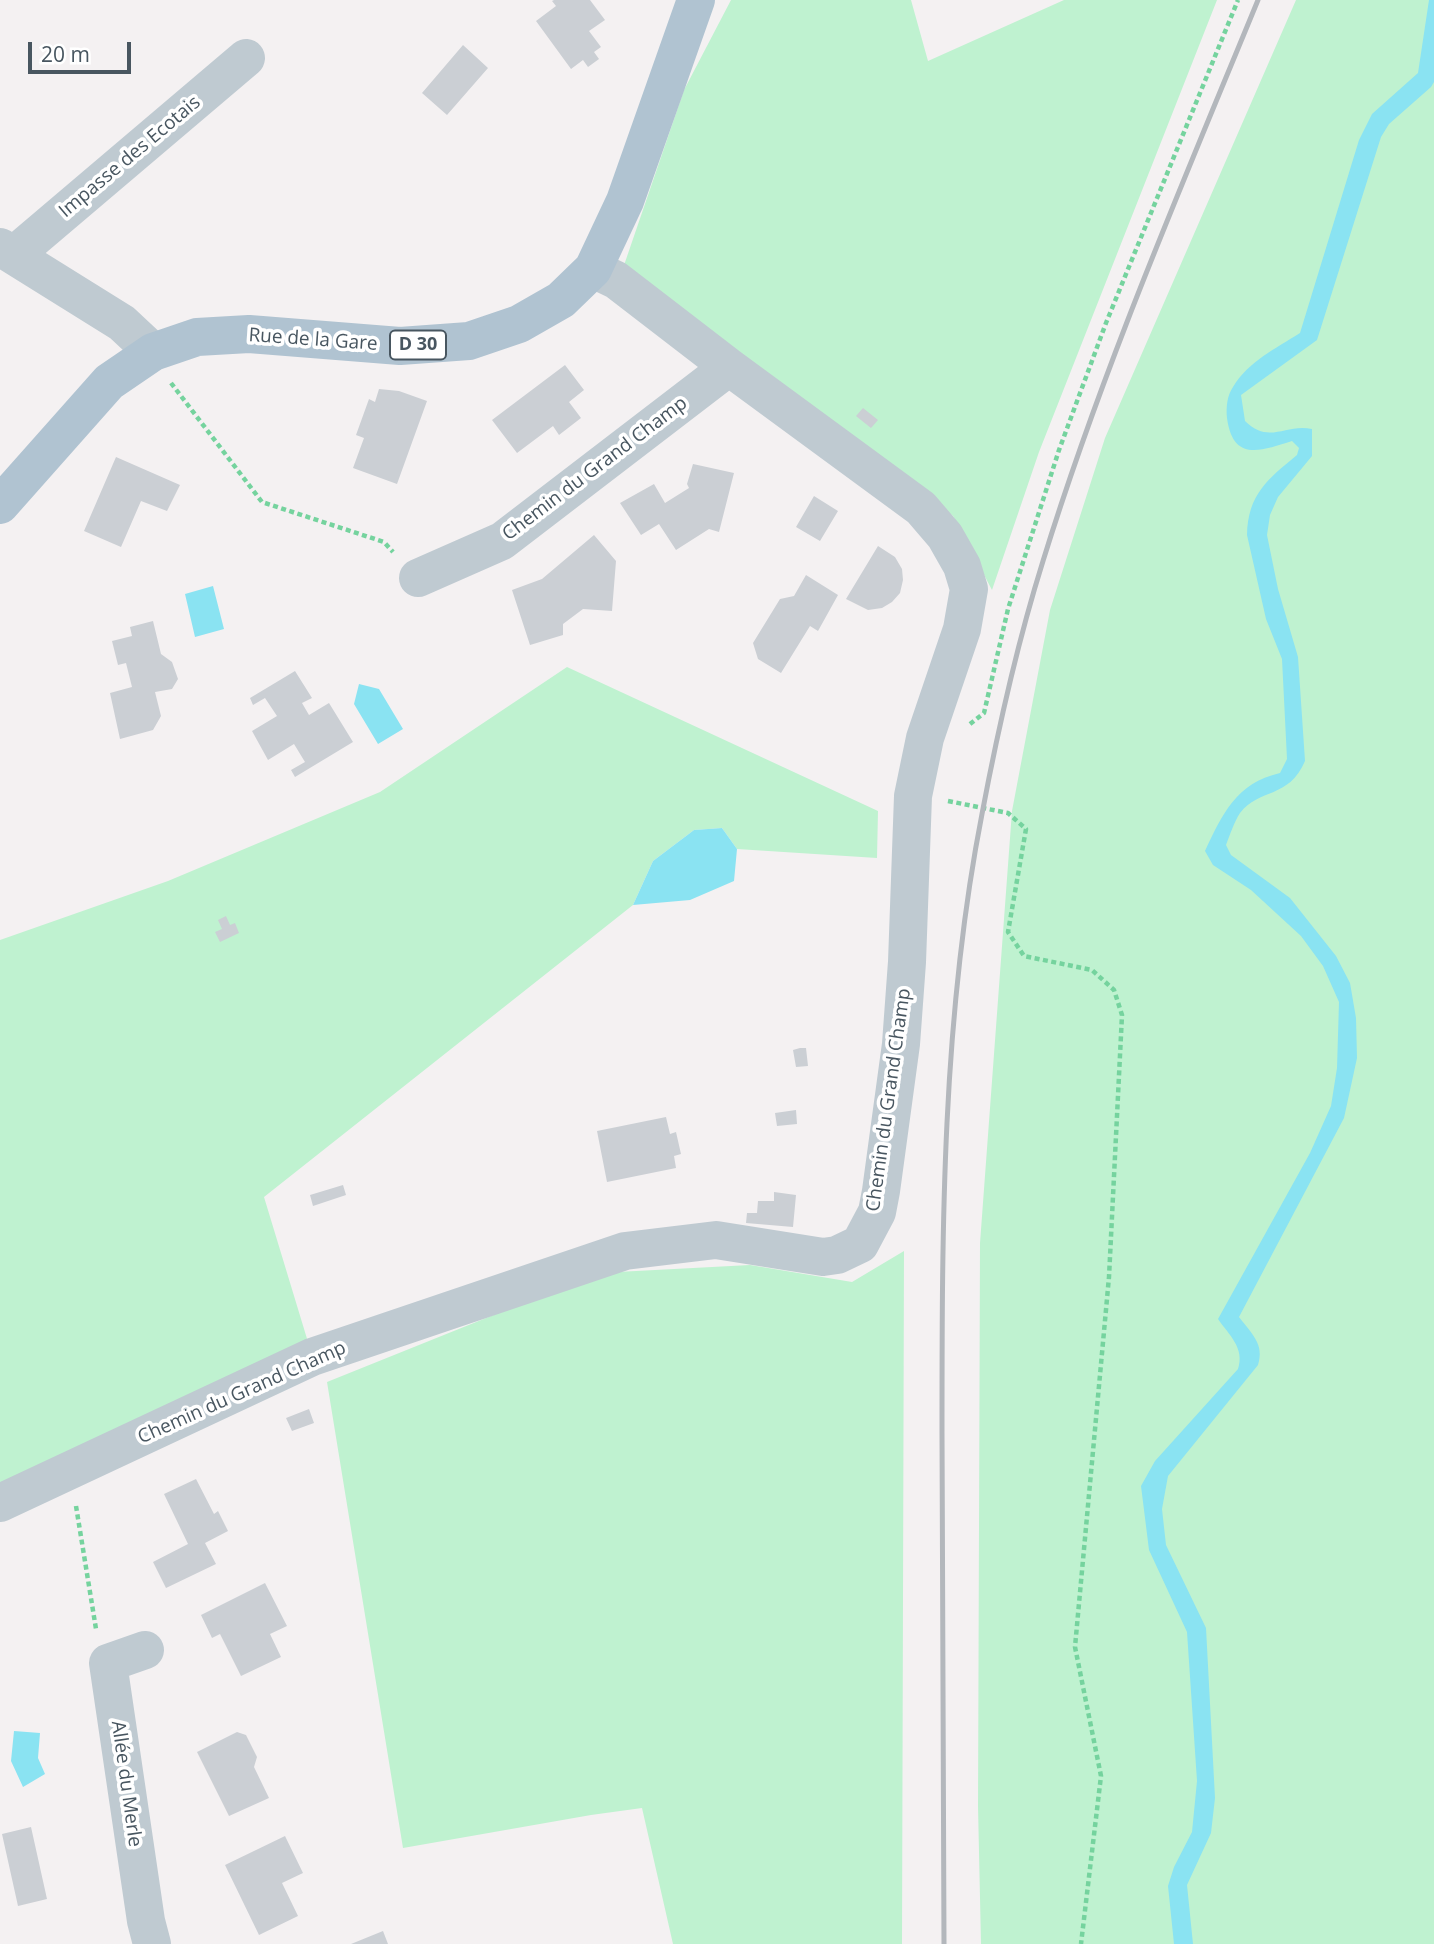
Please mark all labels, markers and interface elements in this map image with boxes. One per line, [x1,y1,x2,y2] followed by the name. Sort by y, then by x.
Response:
[32,28,135,72] scale bar
[41,40,90,68] text: 20 m
[55,91,205,223] street label: Impasse des Ecotais
[248,324,378,356] street label: Rue de la Gare
[390,330,446,360] road number: D 30
[498,392,692,546] street label: Chemin du Grand Champ
[862,987,916,1213] street label: Chemin du Grand Champ
[134,1337,350,1449] street label: Chemin du Grand Champ
[106,1719,146,1849] street label: Allée du Merle

